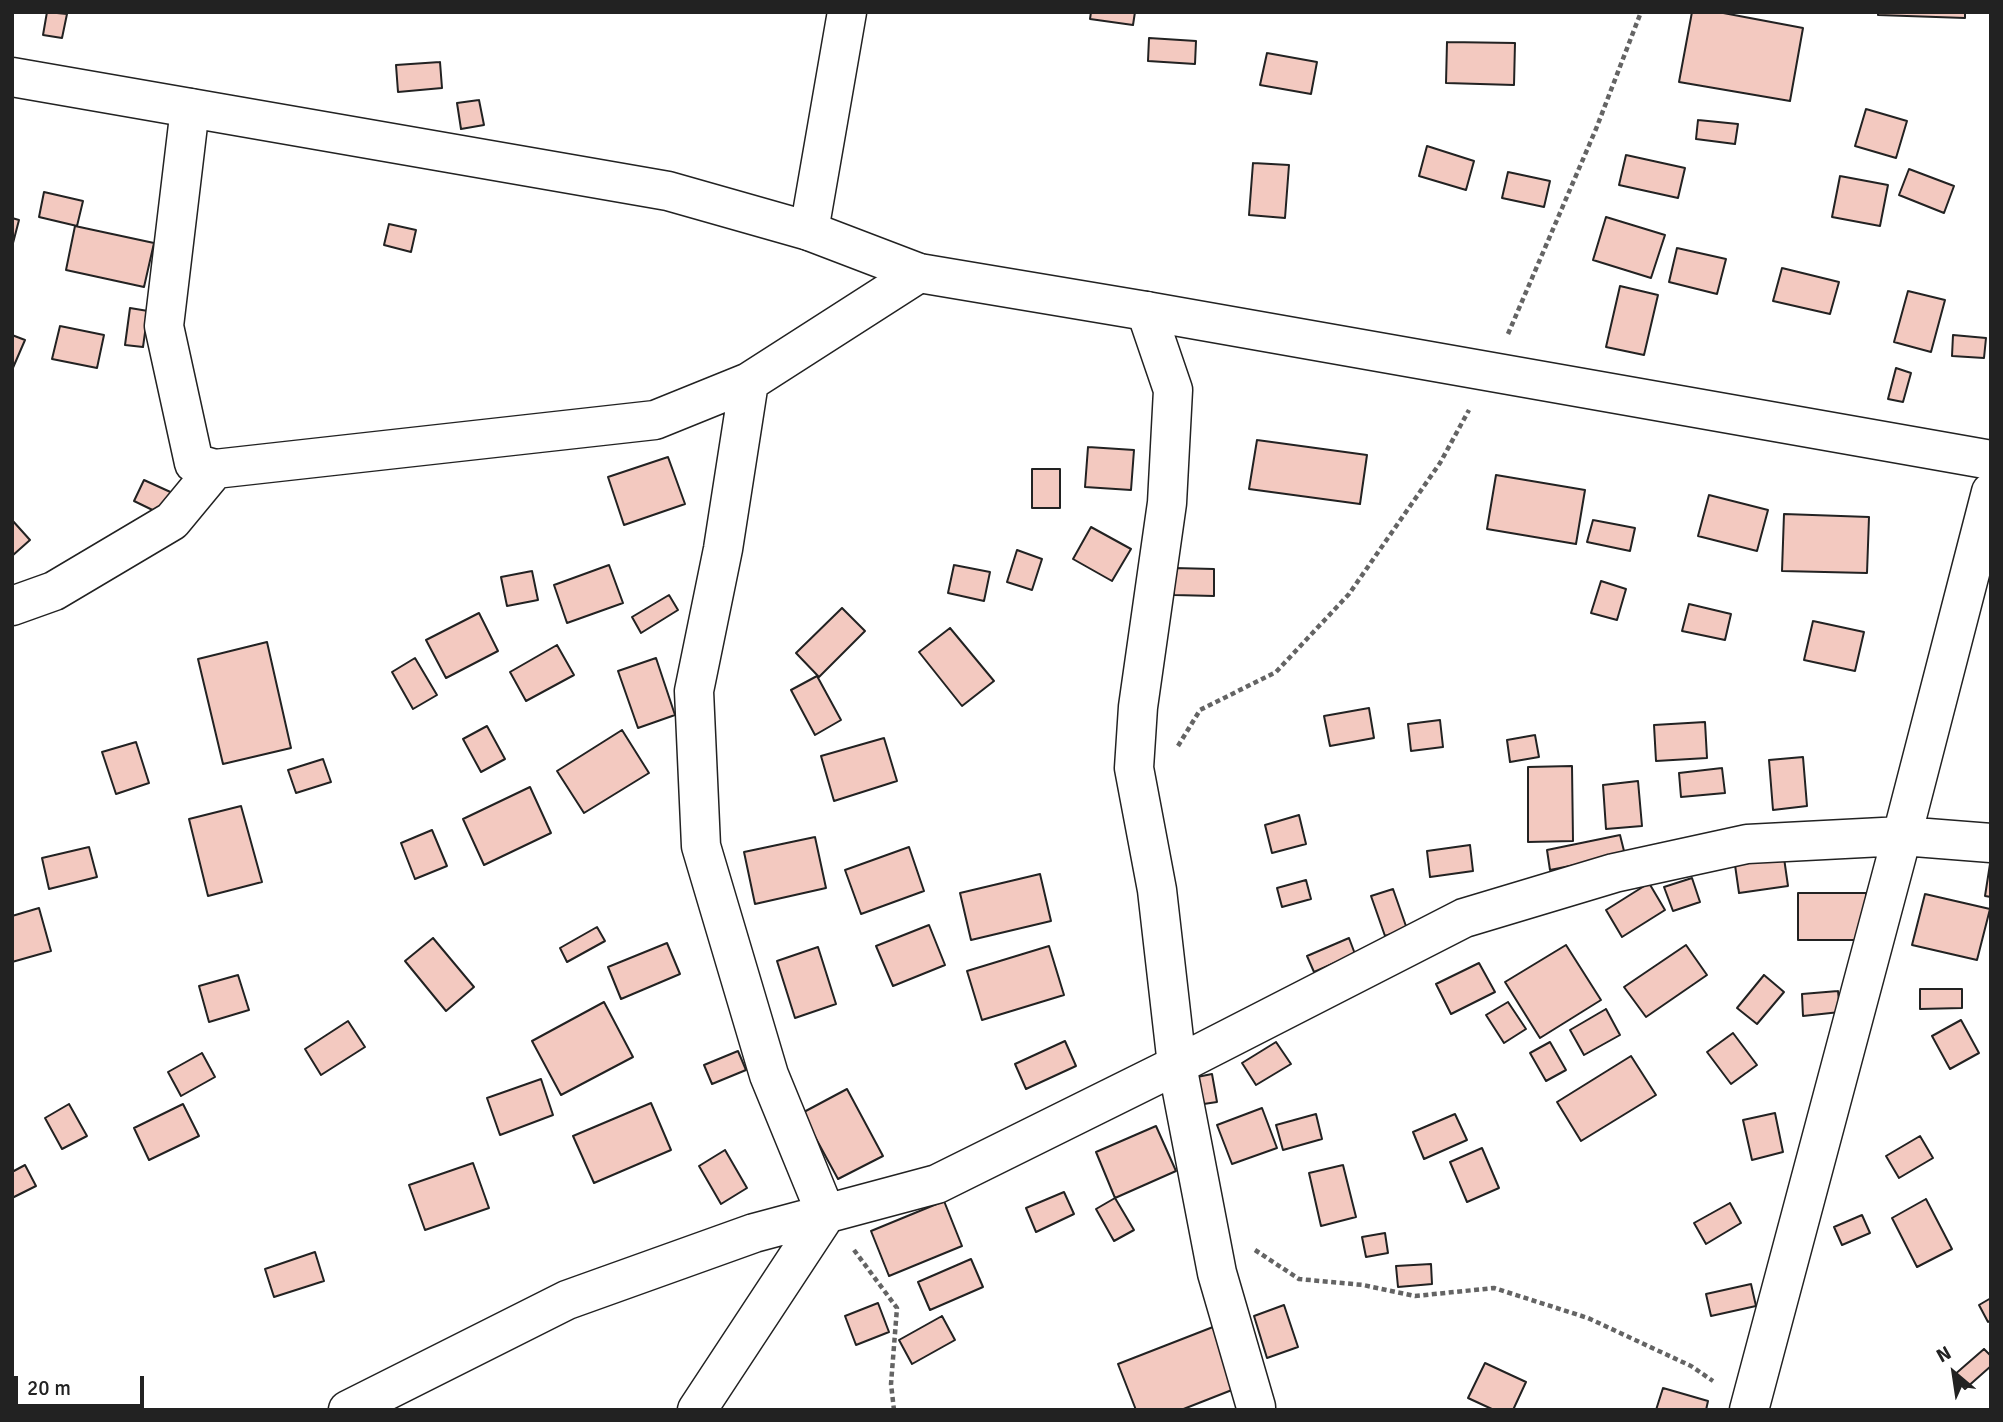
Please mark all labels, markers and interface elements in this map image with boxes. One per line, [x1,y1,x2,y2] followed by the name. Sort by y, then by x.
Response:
[1919,1338,1989,1408] north arrow
[1932,1341,1955,1368] text: N
[18,1362,147,1406] scale bar
[27,1375,71,1401] text: 20 m

